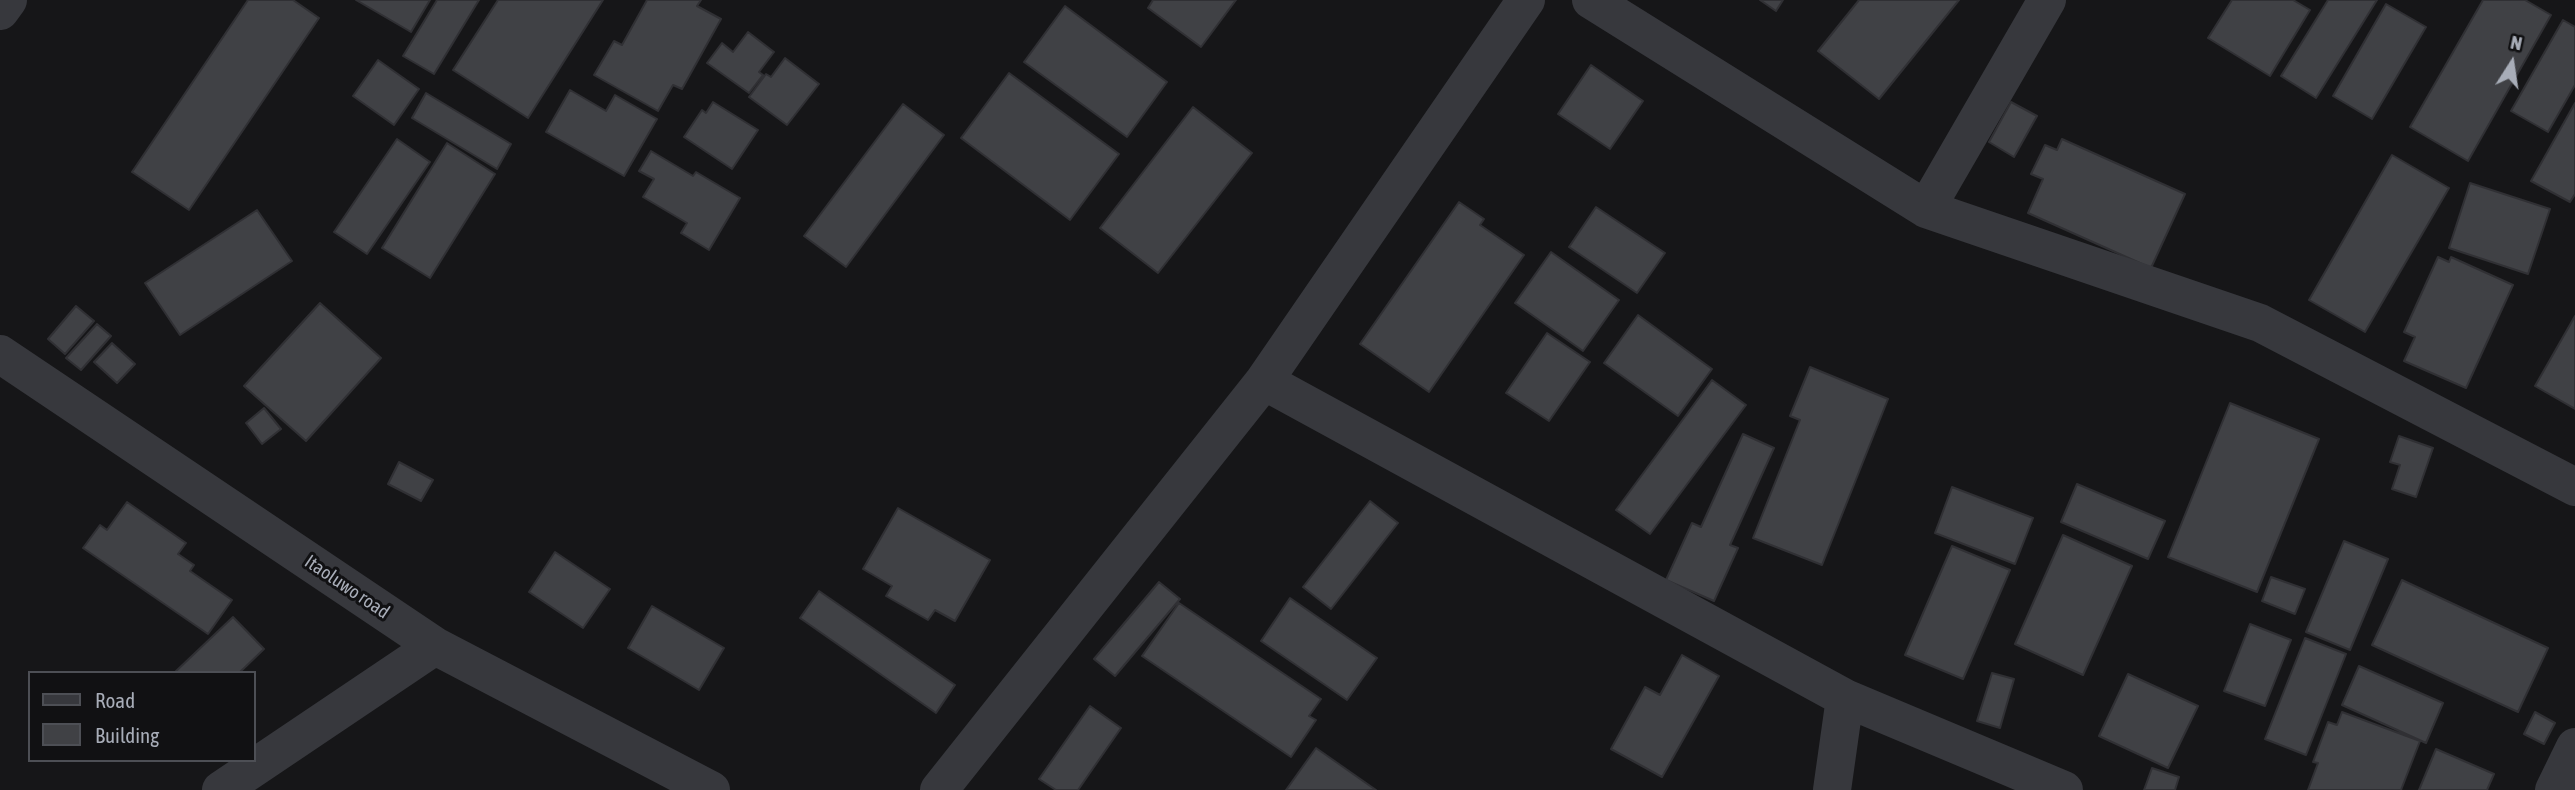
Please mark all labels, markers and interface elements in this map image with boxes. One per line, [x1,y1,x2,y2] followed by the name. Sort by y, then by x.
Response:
[2477,28,2547,98] north arrow
[2509,31,2524,54] text: N
[300,550,394,624] street label: Itaoluwo road
[28,671,256,762] legend
[95,688,135,712] text: Road
[95,723,159,747] text: Building

